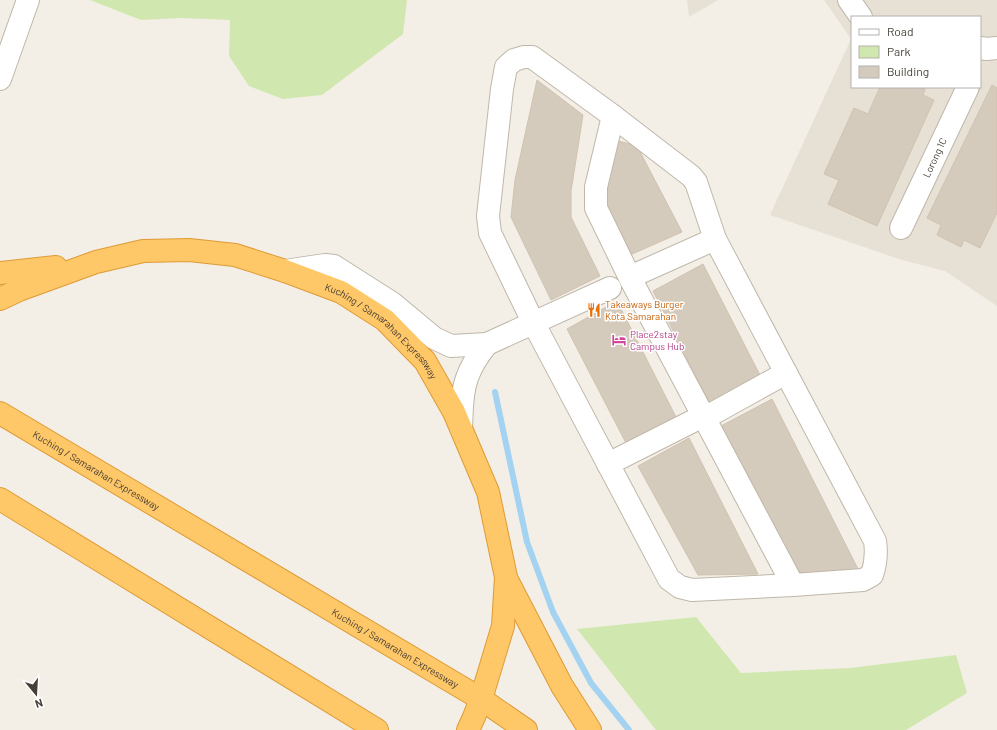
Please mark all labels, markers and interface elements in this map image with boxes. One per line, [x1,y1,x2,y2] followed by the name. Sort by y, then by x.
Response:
[851,16,981,88] legend
[887,24,914,38] text: Road
[887,44,911,58] text: Park
[887,64,929,78] text: Building
[920,136,949,179] street label: Lorong 1C
[323,281,440,381] street label: Kuching / Samarahan Expressway
[605,298,684,322] place label: Takeaways Burger Kota Samarahan
[586,302,602,318] restaurant icon: Takeaways Burger Kota Samarahan
[630,328,684,352] place label: Place2stay Campus Hub
[611,332,627,348] hotel icon: Place2stay Campus Hub
[31,428,162,513] street label: Kuching / Samarahan Expressway
[330,606,461,691] street label: Kuching / Samarahan Expressway
[16,674,56,714] north arrow
[34,697,45,711] text: N

